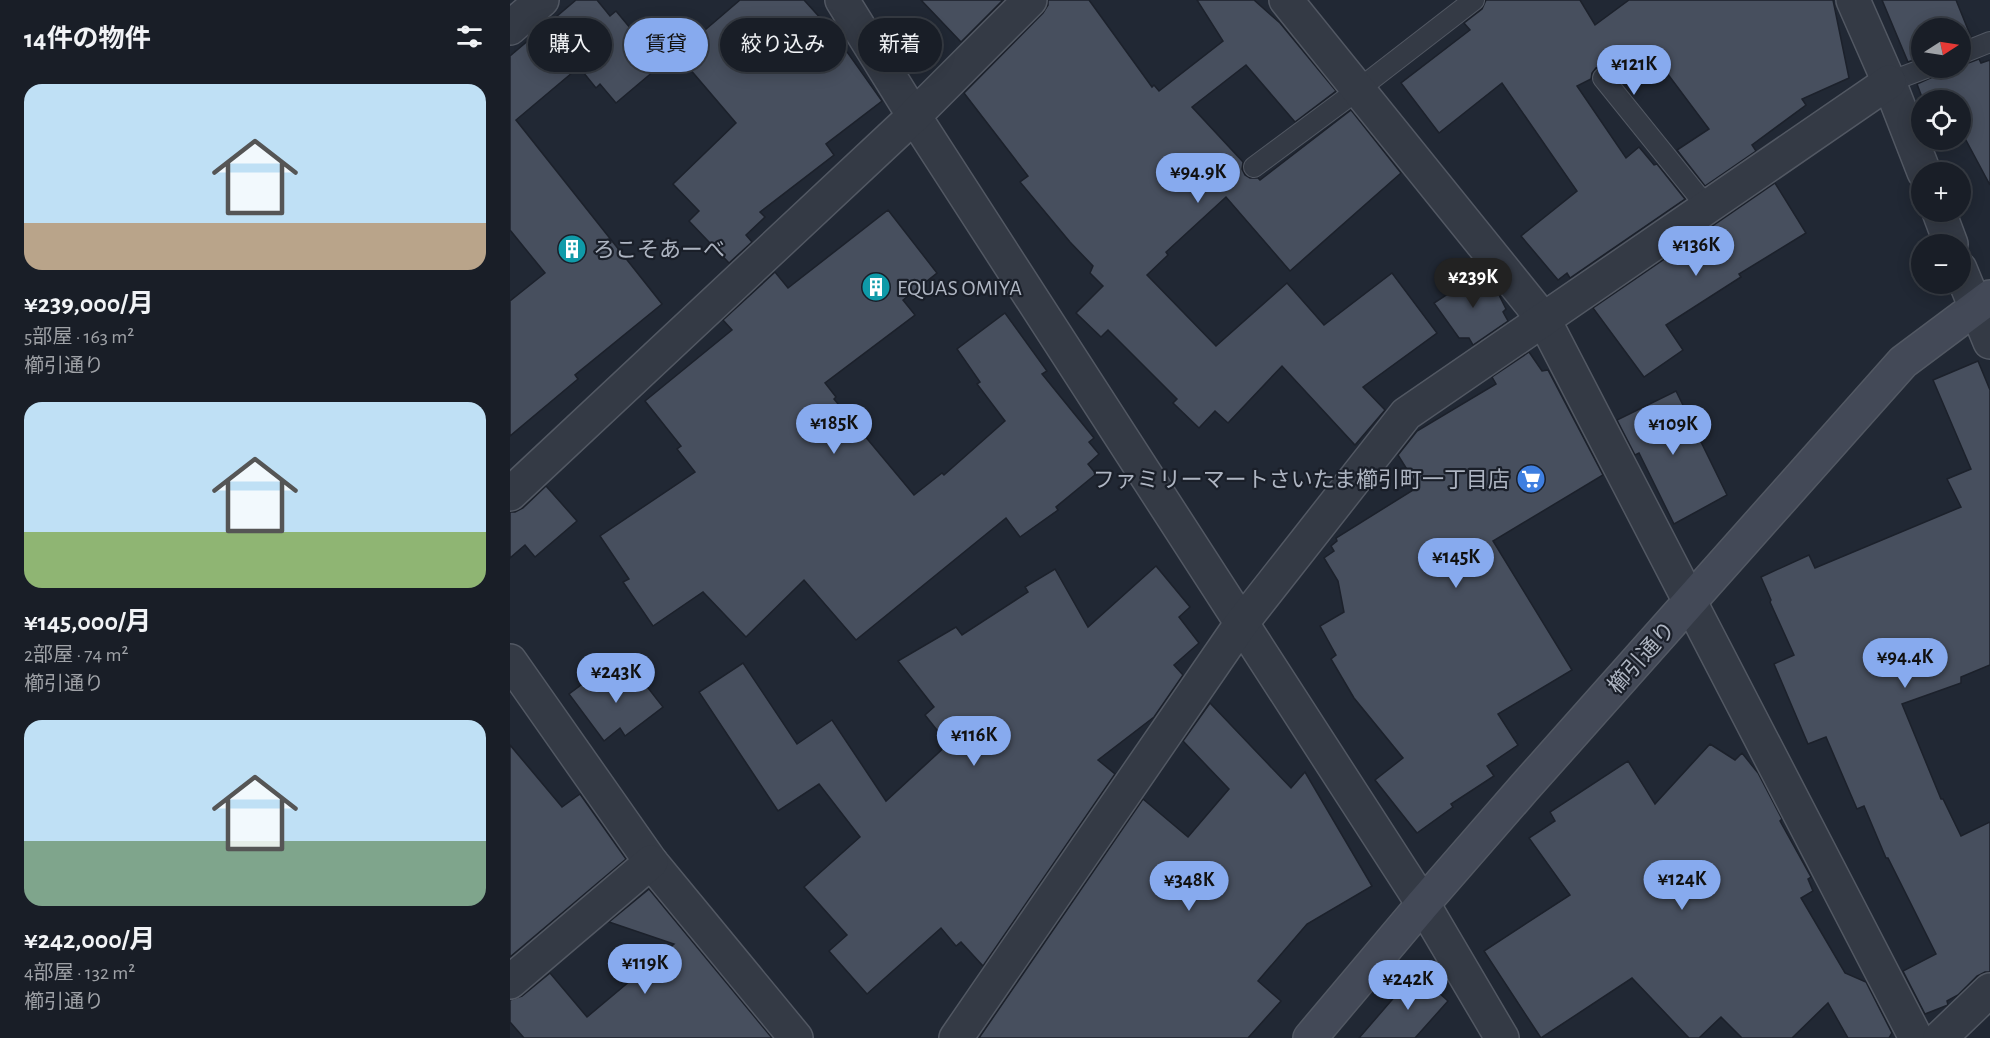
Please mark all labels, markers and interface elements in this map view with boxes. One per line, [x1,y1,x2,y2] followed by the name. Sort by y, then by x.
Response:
[528,18,612,72] chip: 購入
[624,18,708,72] chip: 賃貸
[720,18,846,72] chip: 絞り込み
[858,18,942,72] chip: 新着
[1911,18,1971,78] north arrow
[1911,18,1971,294] map controls
[453,20,486,53] icon: filters
[24,26,150,52] text: 14件の物件
[1592,45,1676,96] pin: ¥121K
[1611,54,1657,74] text: ¥121K
[1911,90,1971,150] button: locate
[201,123,309,231] icon: home
[1149,153,1247,204] pin: ¥94.9K
[1170,162,1226,182] text: ¥94.9K
[1911,162,1971,222] button: +
[1654,226,1738,277] pin: ¥136K
[556,233,588,265] building icon: ろこそあーべ
[1911,234,1971,294] button: −
[1672,235,1720,255] text: ¥136K
[593,239,725,261] place label: ろこそあーべ
[1431,258,1515,309] pin: ¥239K
[1448,267,1498,287] text: ¥239K
[860,271,892,303] building icon: EQUAS OMIYA
[897,277,1022,299] place label: EQUAS OMIYA
[24,291,154,317] text: ¥239,000/月
[24,327,134,347] text: 5部屋 · 163 m²
[24,356,104,376] text: 櫛引通り
[792,404,876,455] pin: ¥185K
[1631,405,1715,456] pin: ¥109K
[810,413,858,433] text: ¥185K
[1648,414,1698,434] text: ¥109K
[201,441,309,549] icon: home
[1515,463,1547,495] supermarket icon: ファミリーマートさいたま櫛引町一丁目店
[1093,468,1510,491] place label: ファミリーマートさいたま櫛引町一丁目店
[1414,538,1498,589] pin: ¥145K
[1432,547,1480,567] text: ¥145K
[24,609,151,635] text: ¥145,000/月
[1603,617,1679,698] street label: 櫛引通り
[1856,638,1954,689] pin: ¥94.4K
[24,645,129,665] text: 2部屋 · 74 m²
[1877,647,1933,667] text: ¥94.4K
[574,653,658,704] pin: ¥243K
[591,662,641,682] text: ¥243K
[24,674,104,694] text: 櫛引通り
[932,716,1016,767] pin: ¥116K
[951,725,997,745] text: ¥116K
[201,759,309,867] icon: home
[1640,860,1724,911] pin: ¥124K
[1147,861,1231,912] pin: ¥348K
[1658,869,1706,889] text: ¥124K
[1164,870,1214,890] text: ¥348K
[24,927,155,953] text: ¥242,000/月
[603,944,687,995] pin: ¥119K
[622,953,668,973] text: ¥119K
[1366,960,1450,1011] pin: ¥242K
[24,963,135,983] text: 4部屋 · 132 m²
[1382,969,1434,989] text: ¥242K
[24,992,104,1012] text: 櫛引通り

